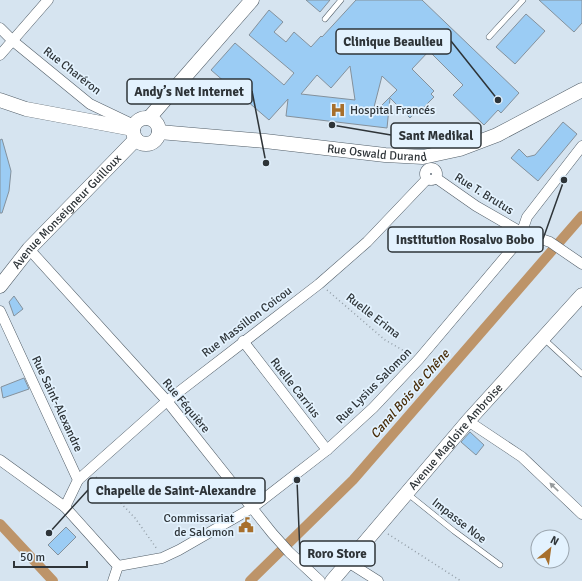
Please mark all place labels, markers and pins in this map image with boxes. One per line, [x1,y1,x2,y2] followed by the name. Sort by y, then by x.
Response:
[336,29,451,54] callout: Clinique Beaulieu
[127,79,252,104] callout: Andy’s Net Internet
[329,101,347,119] hospital icon: Hospital Francés
[350,103,435,118] place label: Hospital Francés
[391,123,481,148] callout: Sant Medikal
[388,227,543,252] callout: Institution Rosalvo Bobo
[88,478,265,503] callout: Chapelle de Saint-Alexandre
[164,511,234,540] place label: Commissariat de Salomon
[237,516,255,534] public building icon: Commissariat de Salomon
[300,541,375,566] callout: Roro Store

